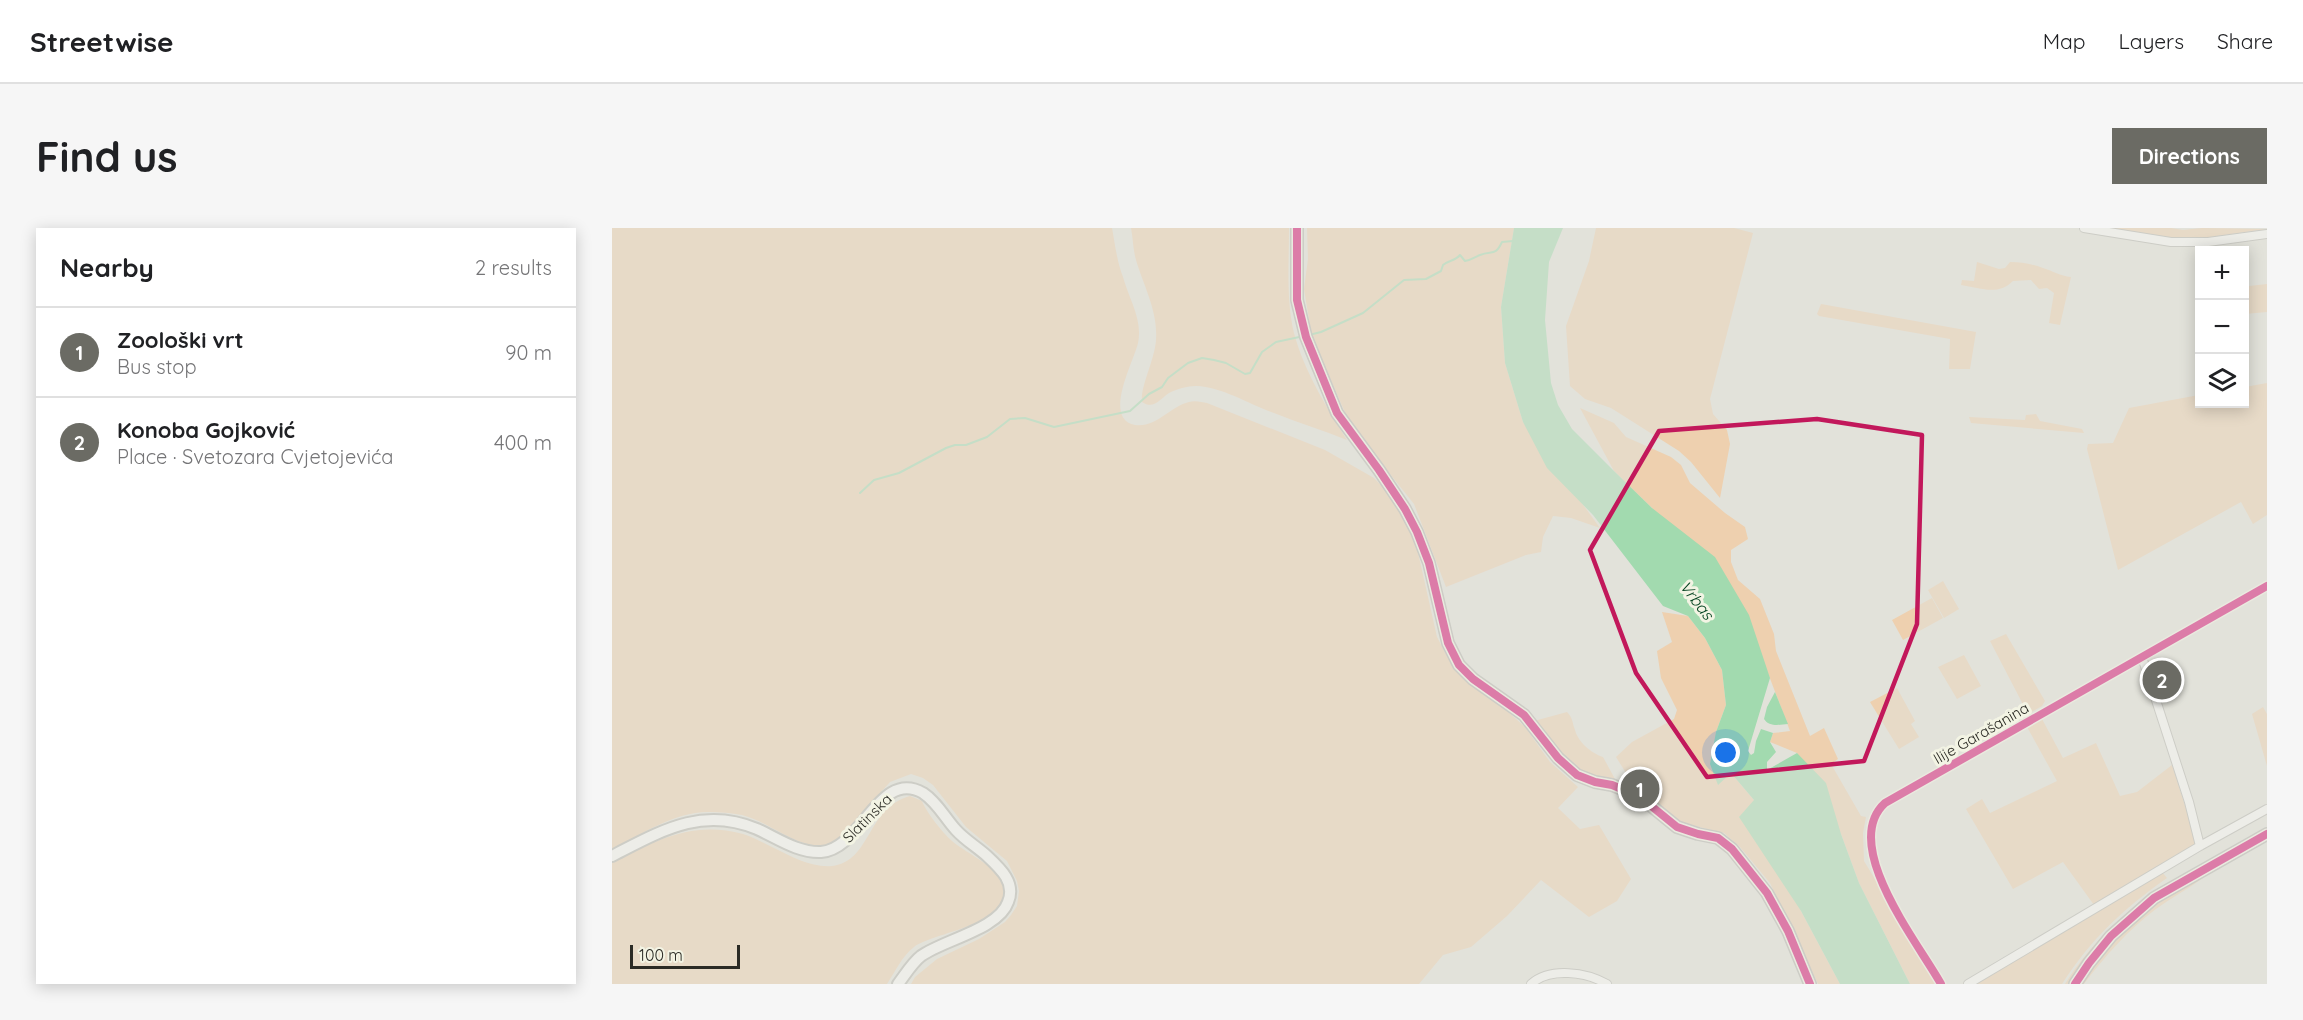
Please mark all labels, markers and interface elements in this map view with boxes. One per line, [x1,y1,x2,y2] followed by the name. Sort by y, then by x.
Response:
[30,24,173,59] text: Streetwise
[2043,28,2086,54] text: Map
[2119,28,2184,54] text: Layers
[2217,28,2273,54] text: Share
[2112,128,2267,184] button: Directions
[36,130,178,183] text: Find us
[2195,246,2249,408] map controls
[2195,246,2249,300] button: +
[60,251,154,284] text: Nearby
[475,255,552,280] text: 2 results
[2195,300,2249,354] button: −
[117,326,243,354] text: Zoološki vrt
[76,340,83,365] text: 1
[505,340,552,365] text: 90 m
[117,354,197,379] text: Bus stop
[2195,354,2249,408] button: layers
[117,416,295,444] text: Konoba Gojković
[74,430,85,455] text: 2
[494,430,552,455] text: 400 m
[117,444,393,469] text: Place · Svetozara Cvjetojevića
[1676,577,1719,624] water label: Vrbas
[2142,658,2182,702] pin: 2
[1930,698,2032,768] street label: Ilije Garašanina
[1711,738,1740,767] your location
[1620,766,1660,812] pin: 1
[838,789,896,847] street label: Slatinska
[630,942,740,970] scale bar
[639,945,683,965] text: 100 m

